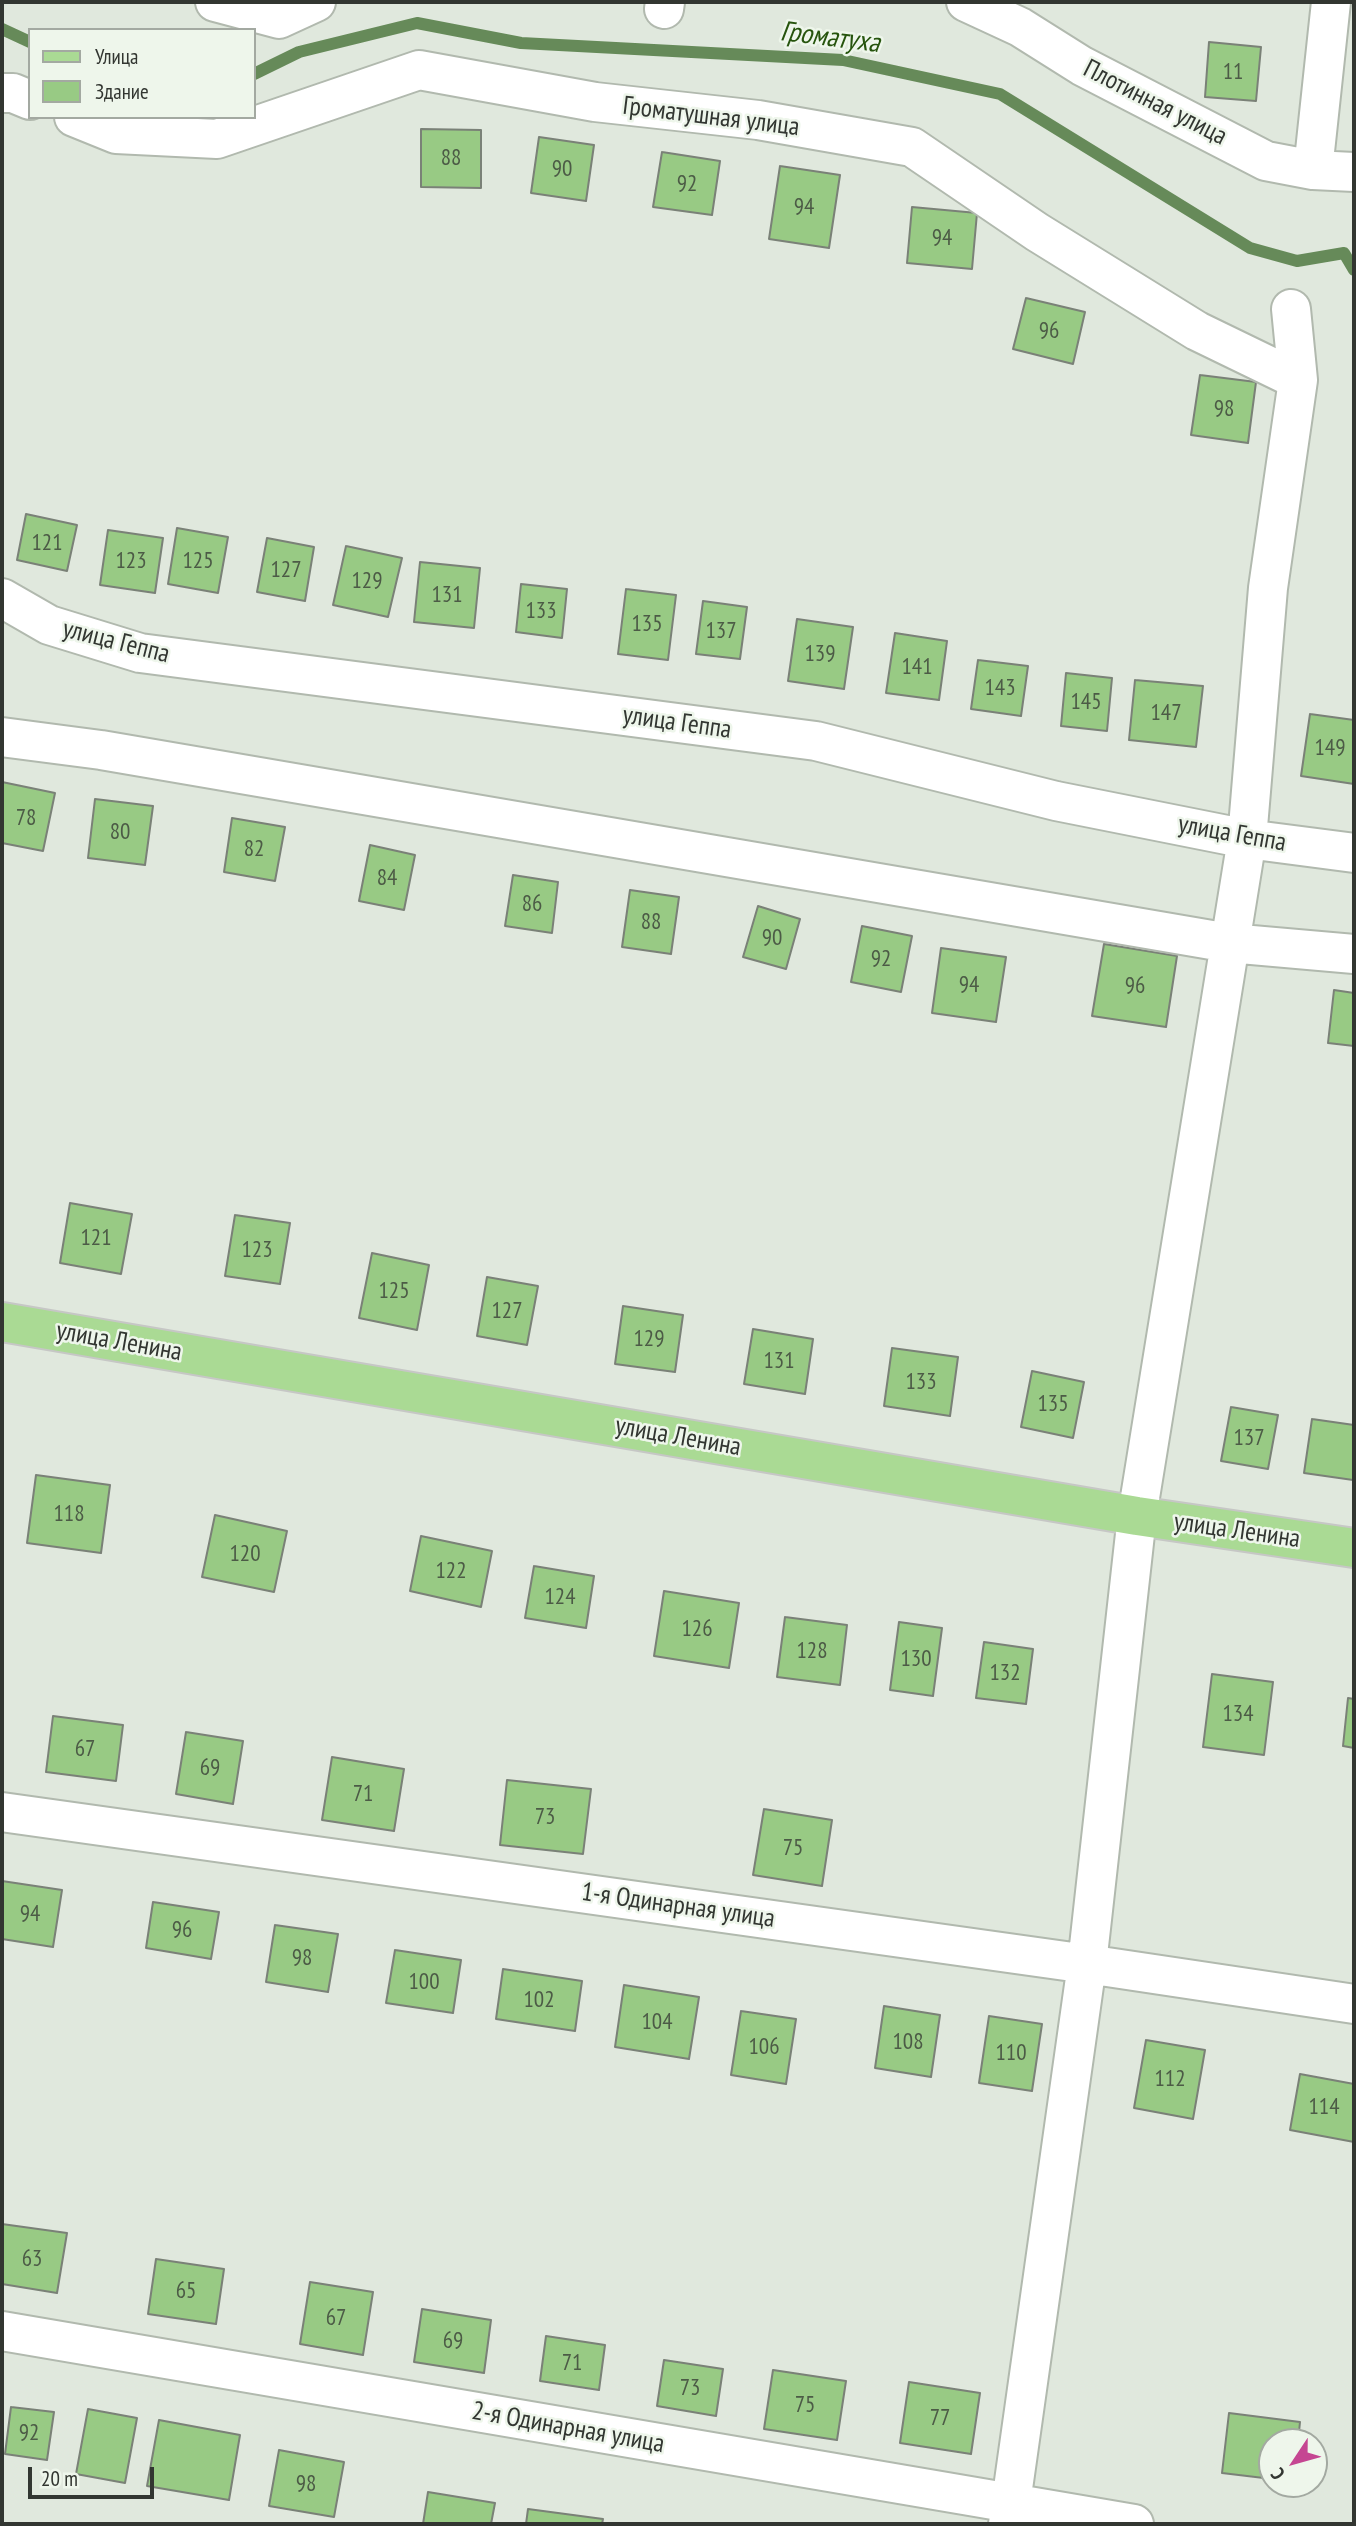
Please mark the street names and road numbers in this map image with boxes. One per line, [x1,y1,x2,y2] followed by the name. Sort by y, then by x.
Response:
[1078,54,1232,152] street label: Плотинная улица
[621,91,801,143] street label: Громатушная улица
[59,614,173,670] street label: улица Геппа
[621,700,733,746] street label: улица Геппа
[1175,809,1289,859] street label: улица Геппа
[54,1316,184,1368] street label: улица Ленина
[613,1411,743,1463] street label: улица Ленина
[1172,1507,1302,1555] street label: улица Ленина
[579,1877,777,1935] street label: 1-я Одинарная улица
[469,2396,667,2460] street label: 2-я Одинарная улица

